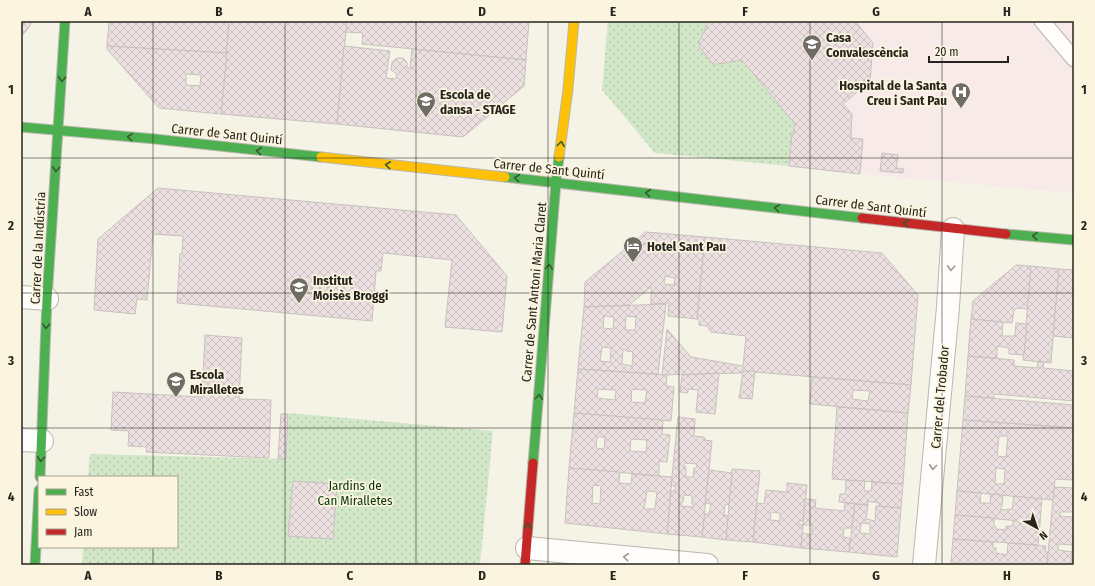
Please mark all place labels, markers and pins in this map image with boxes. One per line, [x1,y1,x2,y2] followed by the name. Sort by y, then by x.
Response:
[826,30,909,60] place label: Casa Convalescència
[801,33,823,61] school or university icon: Casa Convalescència
[839,78,948,108] place label: Hospital de la Santa Creu i Sant Pau
[950,81,972,109] hospital icon: Hospital de la Santa Creu i Sant Pau
[440,87,516,117] place label: Escola de dansa - STAGE
[415,90,437,118] school or university icon: Escola de dansa - STAGE
[622,235,644,263] hotel icon: Hotel Sant Pau
[647,239,726,254] place label: Hotel Sant Pau
[313,273,388,303] place label: Institut Moisès Broggi
[288,276,310,304] school or university icon: Institut Moisès Broggi
[190,367,244,397] place label: Escola Miralletes
[165,370,187,398] school or university icon: Escola Miralletes

